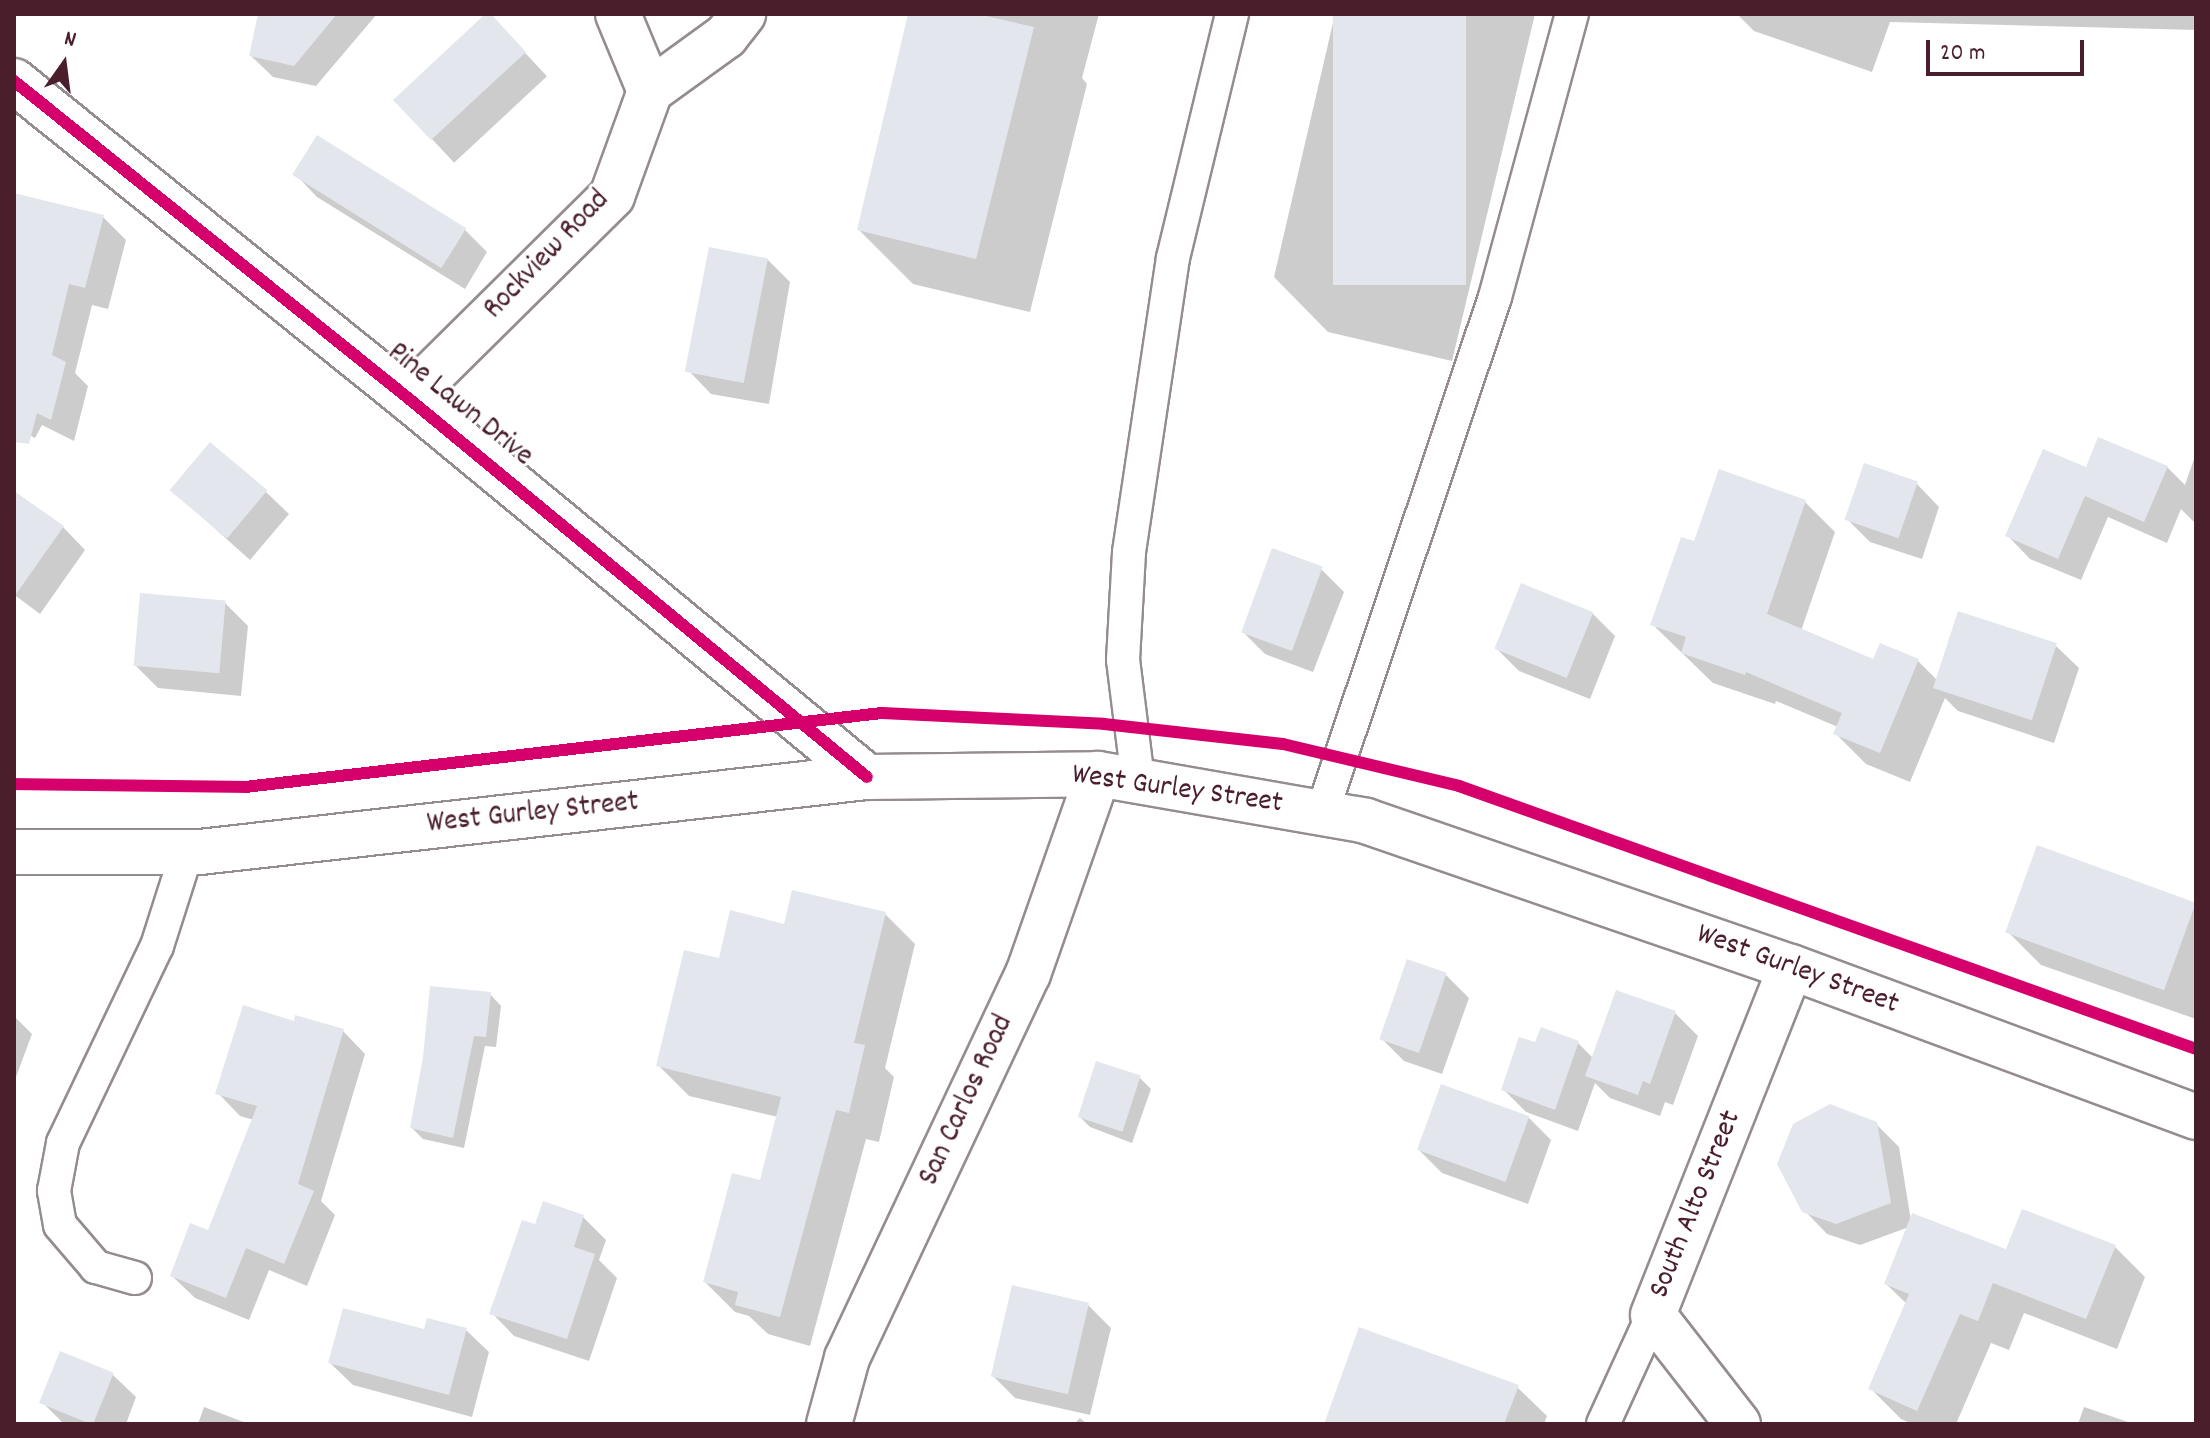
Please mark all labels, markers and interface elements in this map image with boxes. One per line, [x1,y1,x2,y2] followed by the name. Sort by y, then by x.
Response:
[24,24,104,104] north arrow
[61,24,79,57] text: N
[1930,24,2088,74] scale bar
[1940,37,1986,71] text: 20 m
[477,184,619,328] street label: Rockview Road
[379,336,539,476] street label: Pine Lawn Drive
[1069,758,1285,824] street label: West Gurley Street
[425,786,641,844] street label: West Gurley Street
[1691,918,1903,1024] street label: West Gurley Street
[913,1010,1023,1192] street label: San Carlos Road
[1643,1106,1751,1304] street label: South Alto Street

